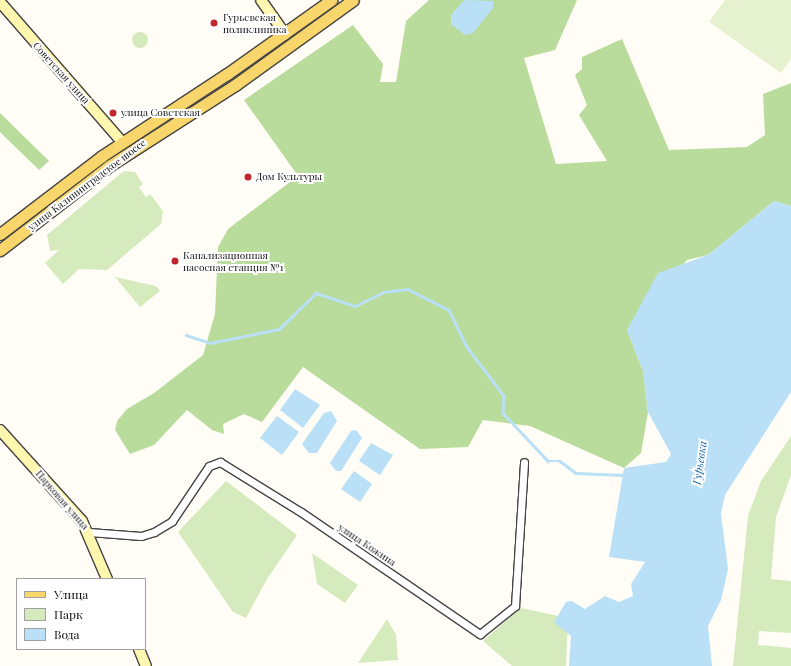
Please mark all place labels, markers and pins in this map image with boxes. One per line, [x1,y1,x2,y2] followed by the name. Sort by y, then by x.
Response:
[223,11,286,34] place label: Гурьевская поликлиника
[208,17,220,29] marker: Гурьевская поликлиника
[121,107,200,119] place label: улица Советская
[108,108,118,118] marker: улица Советская
[256,171,322,183] place label: Дом Культуры
[243,172,253,182] marker: Дом Культуры
[183,249,283,272] place label: Канализационная насосная станция №1
[170,256,180,266] marker: Канализационная насосная станция №1

